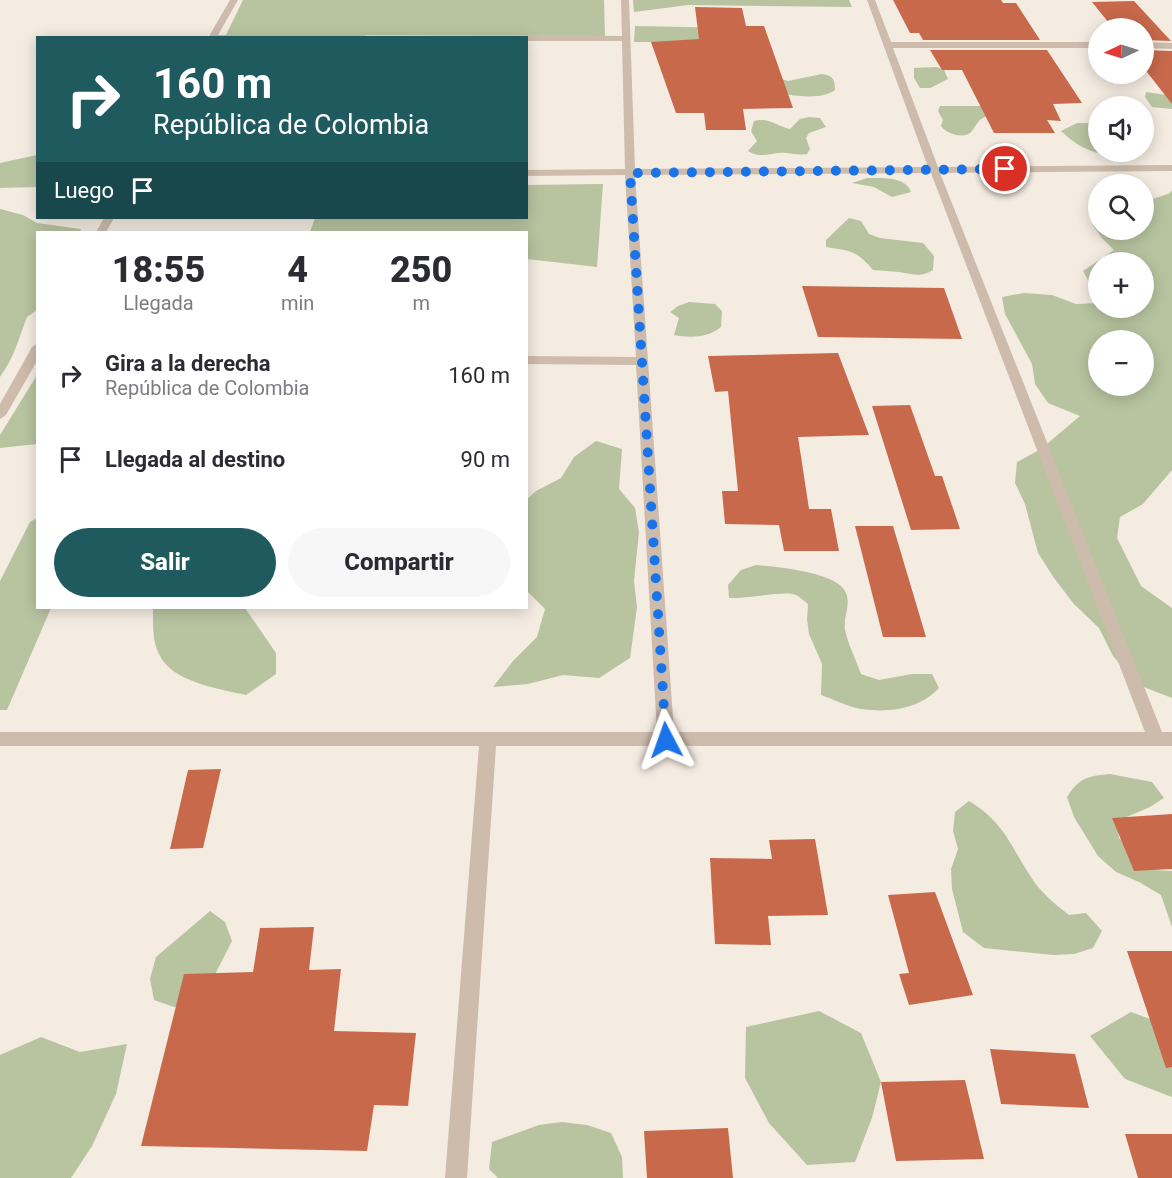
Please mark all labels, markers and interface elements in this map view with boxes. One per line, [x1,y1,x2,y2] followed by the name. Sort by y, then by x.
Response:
[1088,18,1154,84] north arrow
[1088,18,1154,396] map controls
[153,59,272,108] text: 160 m
[54,60,132,138] icon: right
[1088,96,1154,162] button: sound
[153,109,429,141] text: República de Colombia
[979,143,1030,194] pin
[988,152,1021,185] icon: arrive
[126,174,159,207] icon: arrive
[1088,174,1154,240] button: search
[54,178,114,203] text: Luego
[112,249,205,291] text: 18:55
[287,249,308,291] text: 4
[390,249,452,291] text: 250
[1088,252,1154,318] button: +
[123,291,194,315] text: Llegada
[281,291,314,315] text: min
[412,291,430,315] text: m
[1088,330,1154,396] button: −
[105,351,271,376] text: Gira a la derecha
[54,359,87,392] icon: right
[448,363,510,388] text: 160 m
[105,376,310,400] text: República de Colombia
[54,443,87,476] icon: arrive
[105,447,285,472] text: Llegada al destino
[461,447,510,472] text: 90 m
[54,528,276,597] button: Salir
[288,528,510,597] button: Compartir
[634,708,698,772] position arrow

